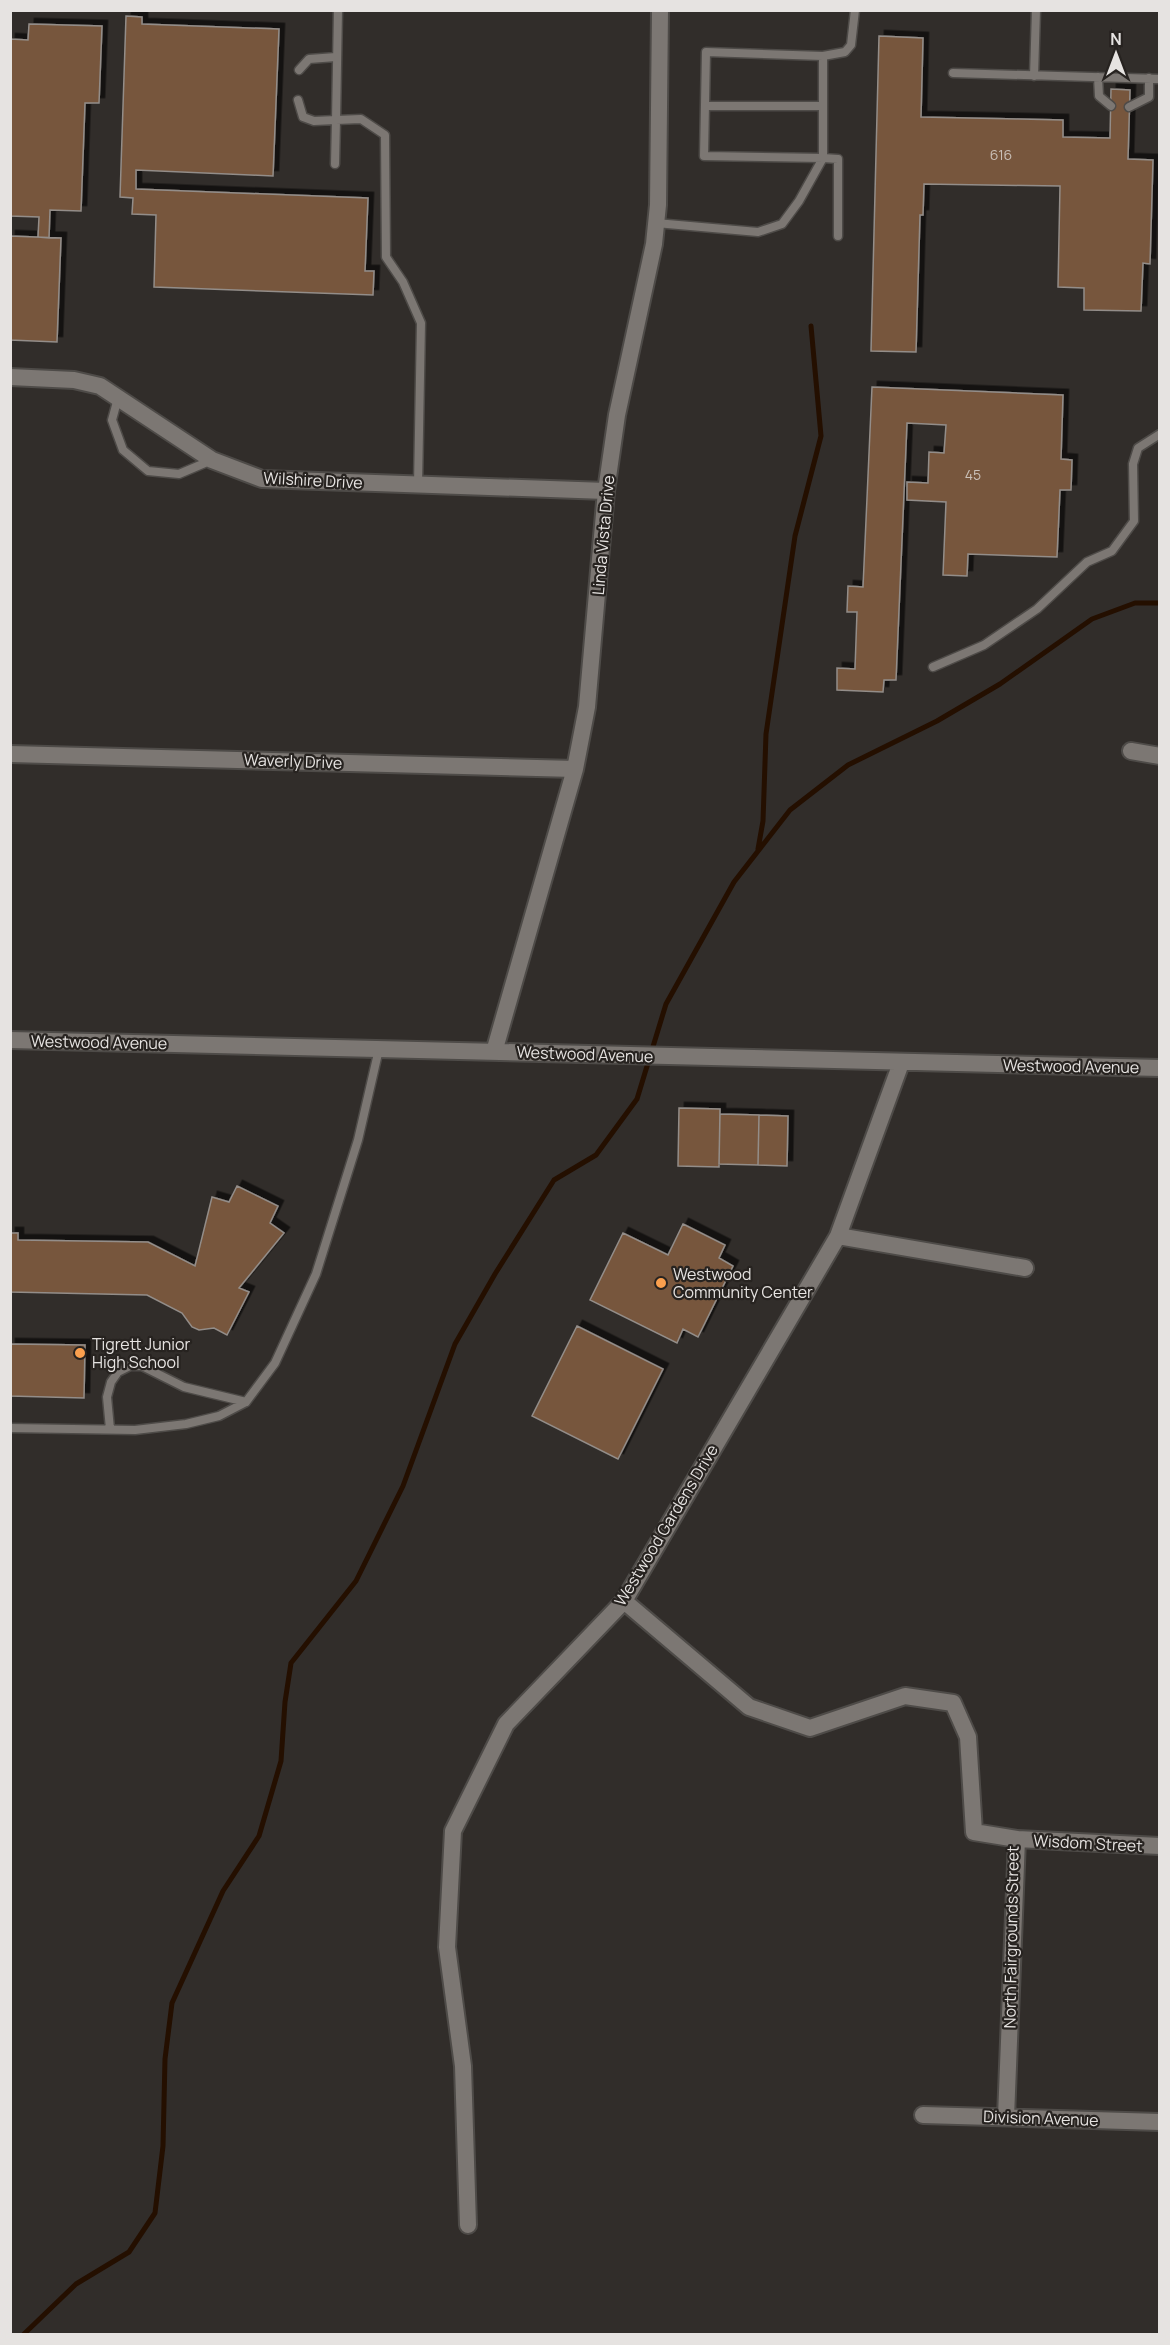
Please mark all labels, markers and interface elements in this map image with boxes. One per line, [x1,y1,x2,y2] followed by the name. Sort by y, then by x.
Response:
[1086,24,1146,84] north arrow
[1110,28,1122,50] text: N
[990,145,1012,164] house number: 616
[965,465,981,484] house number: 45
[263,466,363,494] street label: Wilshire Drive
[587,474,619,596] street label: Linda Vista Drive
[243,748,343,774] street label: Waverly Drive
[31,1030,167,1054] street label: Westwood Avenue
[516,1041,654,1067] street label: Westwood Avenue
[1003,1054,1139,1078] street label: Westwood Avenue
[673,1263,813,1303] place label: Westwood Community Center
[654,1276,668,1290] marker: Westwood Community Center
[92,1333,190,1373] place label: Tigrett Junior High School
[73,1346,87,1360] marker: Tigrett Junior High School
[609,1440,723,1610] street label: Westwood Gardens Drive
[1033,1829,1143,1857] street label: Wisdom Street
[998,1845,1024,2029] street label: North Fairgrounds Street
[983,2105,1099,2131] street label: Division Avenue

